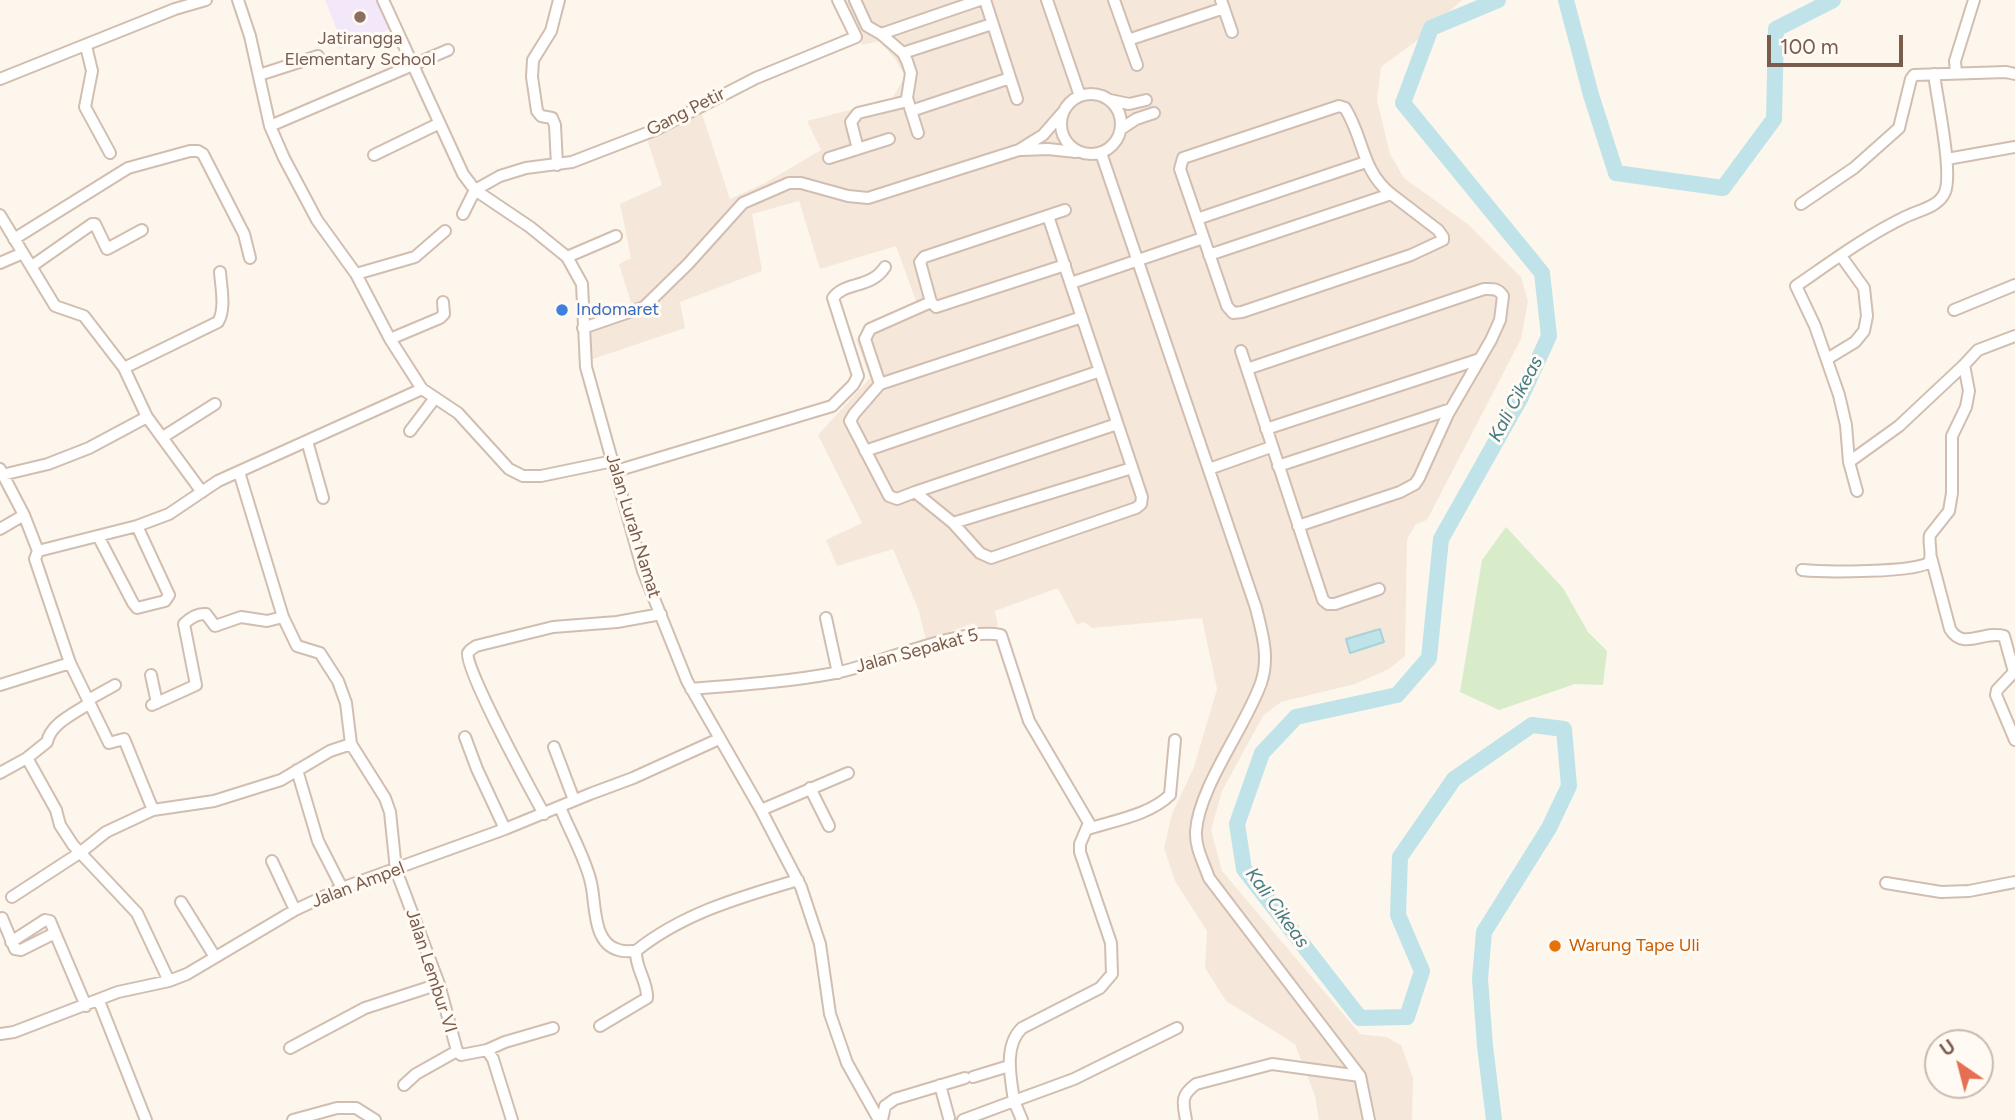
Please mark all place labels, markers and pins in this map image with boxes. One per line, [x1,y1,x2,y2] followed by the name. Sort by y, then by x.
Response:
[352,9,368,25] marker: Jatirangga Elementary School
[284,28,436,70] place label: Jatirangga Elementary School
[576,299,659,321] place label: Indomaret
[554,302,570,318] marker: Indomaret
[1569,935,1700,957] place label: Warung Tape Uli
[1547,938,1563,954] marker: Warung Tape Uli

